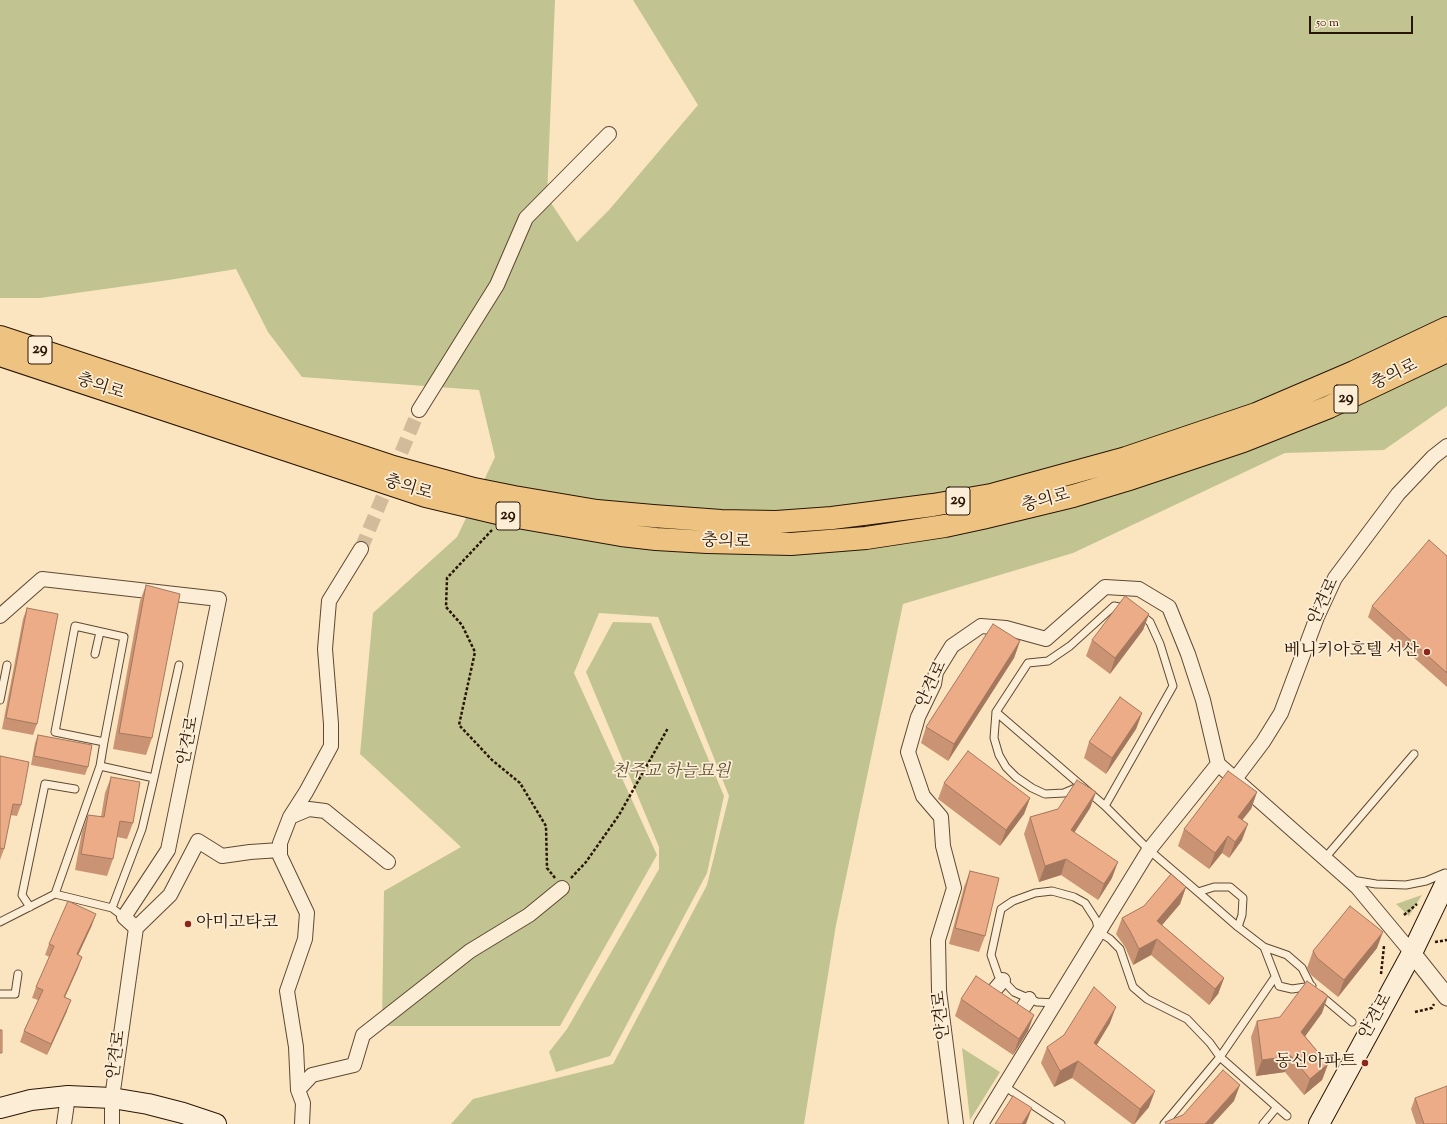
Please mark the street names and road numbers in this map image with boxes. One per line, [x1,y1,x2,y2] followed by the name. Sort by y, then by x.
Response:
[28,336,52,364] road number: 29
[1368,356,1422,396] street label: 충의로
[73,371,127,405] street label: 충의로
[1334,385,1358,413] road number: 29
[381,472,435,506] street label: 충의로
[1020,486,1072,518] street label: 충의로
[946,487,970,515] road number: 29
[496,502,520,530] road number: 29
[701,532,751,554] street label: 충의로
[1305,575,1345,629] street label: 안견로
[913,658,953,712] street label: 안견로
[175,715,205,767] street label: 안견로
[930,989,956,1041] street label: 안견로
[1356,991,1398,1043] street label: 안견로
[104,1029,132,1081] street label: 안견로

